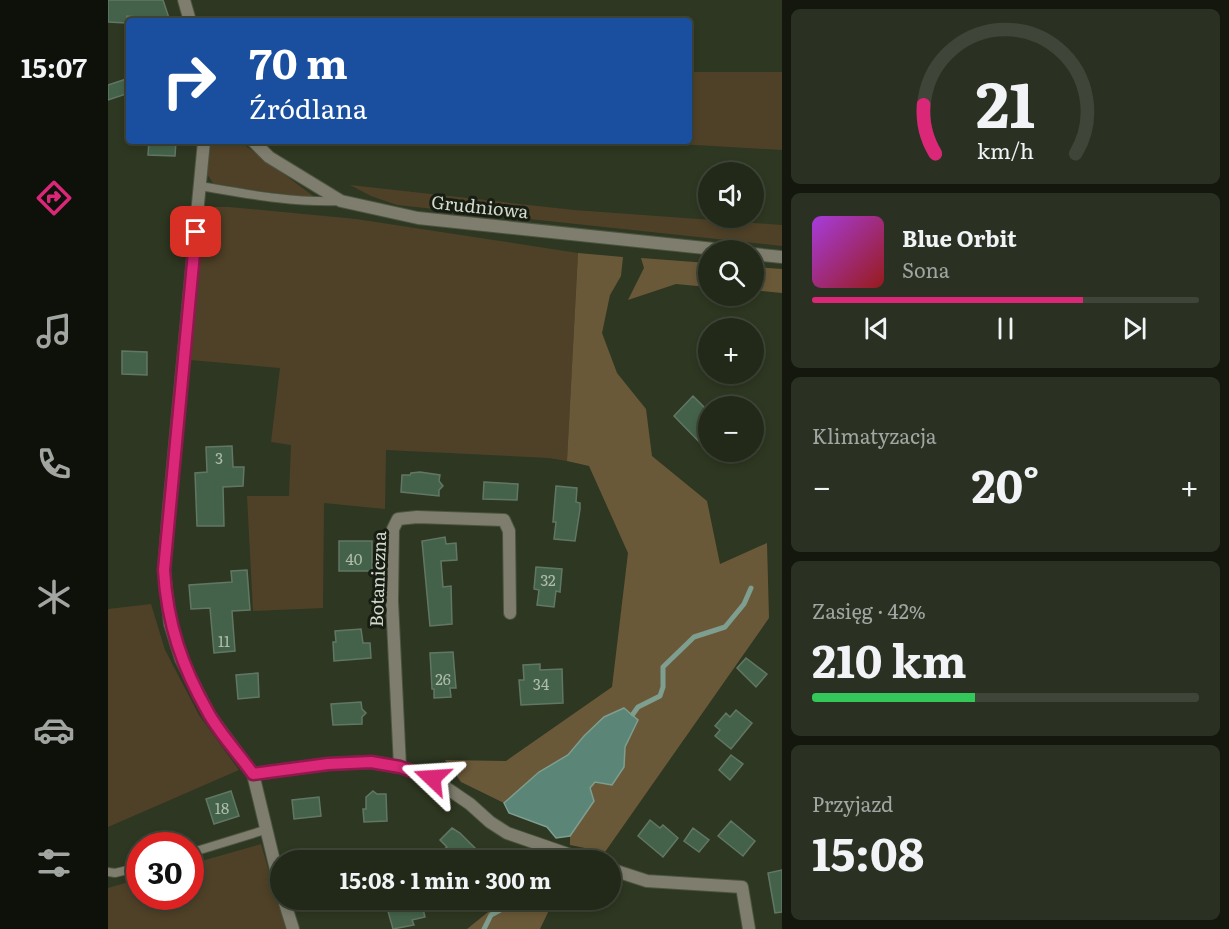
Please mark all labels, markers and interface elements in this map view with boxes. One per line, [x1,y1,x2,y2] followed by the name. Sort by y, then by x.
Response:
[249,30,348,92] text: 70 m
[150,42,228,120] icon: right
[21,46,87,86] text: 15:07
[976,55,1035,147] text: 21
[249,87,367,127] text: Źródlana
[977,134,1034,166] text: km/h
[698,162,764,462] map controls
[698,162,764,228] button: sound
[33,177,75,219] icon: directions
[430,187,530,225] street label: Grudniowa
[170,206,221,257] pin
[179,215,212,248] icon: arrive
[902,221,1017,254] text: Blue Orbit
[698,240,764,306] button: search
[902,254,950,284] text: Sona
[33,310,75,352] icon: music
[860,312,893,345] icon: previous
[989,312,1022,345] icon: pause
[1118,312,1151,345] icon: next
[698,318,764,384] button: +
[698,396,764,462] button: −
[812,420,937,450] text: Klimatyzacja
[33,443,75,485] icon: phone
[215,446,223,469] house number: 3
[971,450,1040,517] text: 20°
[812,460,831,509] text: −
[1180,460,1199,509] text: +
[362,530,392,627] street label: Botaniczna
[346,547,363,570] house number: 40
[540,568,556,591] house number: 32
[33,576,75,618] icon: climate
[812,595,926,625] text: Zasięg · 42%
[812,625,967,692] text: 210 km
[218,629,230,652] house number: 11
[435,667,451,690] house number: 26
[533,672,549,695] house number: 34
[33,709,75,751] icon: car
[400,746,464,810] position arrow
[812,788,893,818] text: Przyjazd
[215,796,229,819] house number: 18
[812,818,924,885] text: 15:08
[126,832,204,910] speed limit sign: 30
[33,842,75,884] icon: filters
[340,863,551,896] text: 15:08 · 1 min · 300 m

